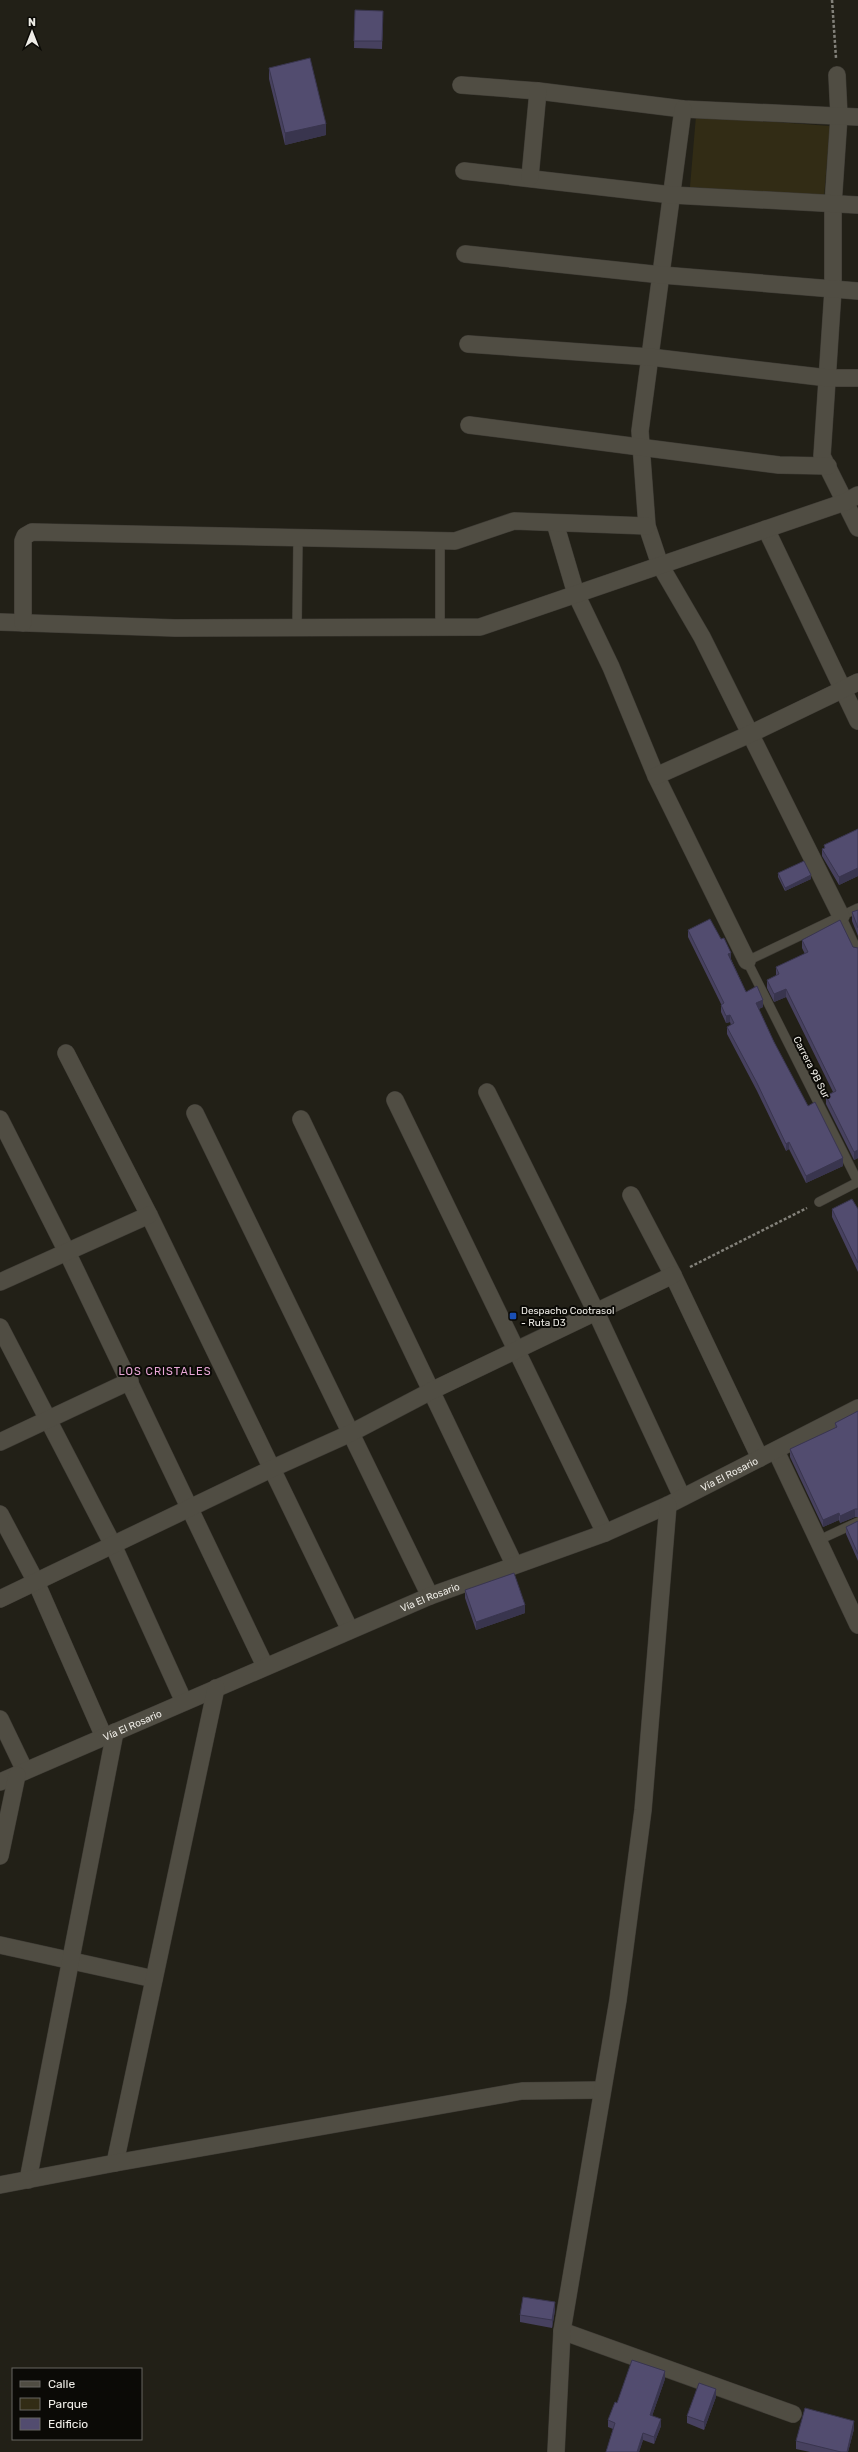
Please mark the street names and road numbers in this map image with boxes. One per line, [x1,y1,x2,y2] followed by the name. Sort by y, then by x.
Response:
[790,1034,832,1101] street label: Carrera 9B Sur
[699,1455,760,1494] street label: Vía El Rosario
[399,1581,462,1615] street label: Vía El Rosario
[101,1708,164,1744] street label: Vía El Rosario

